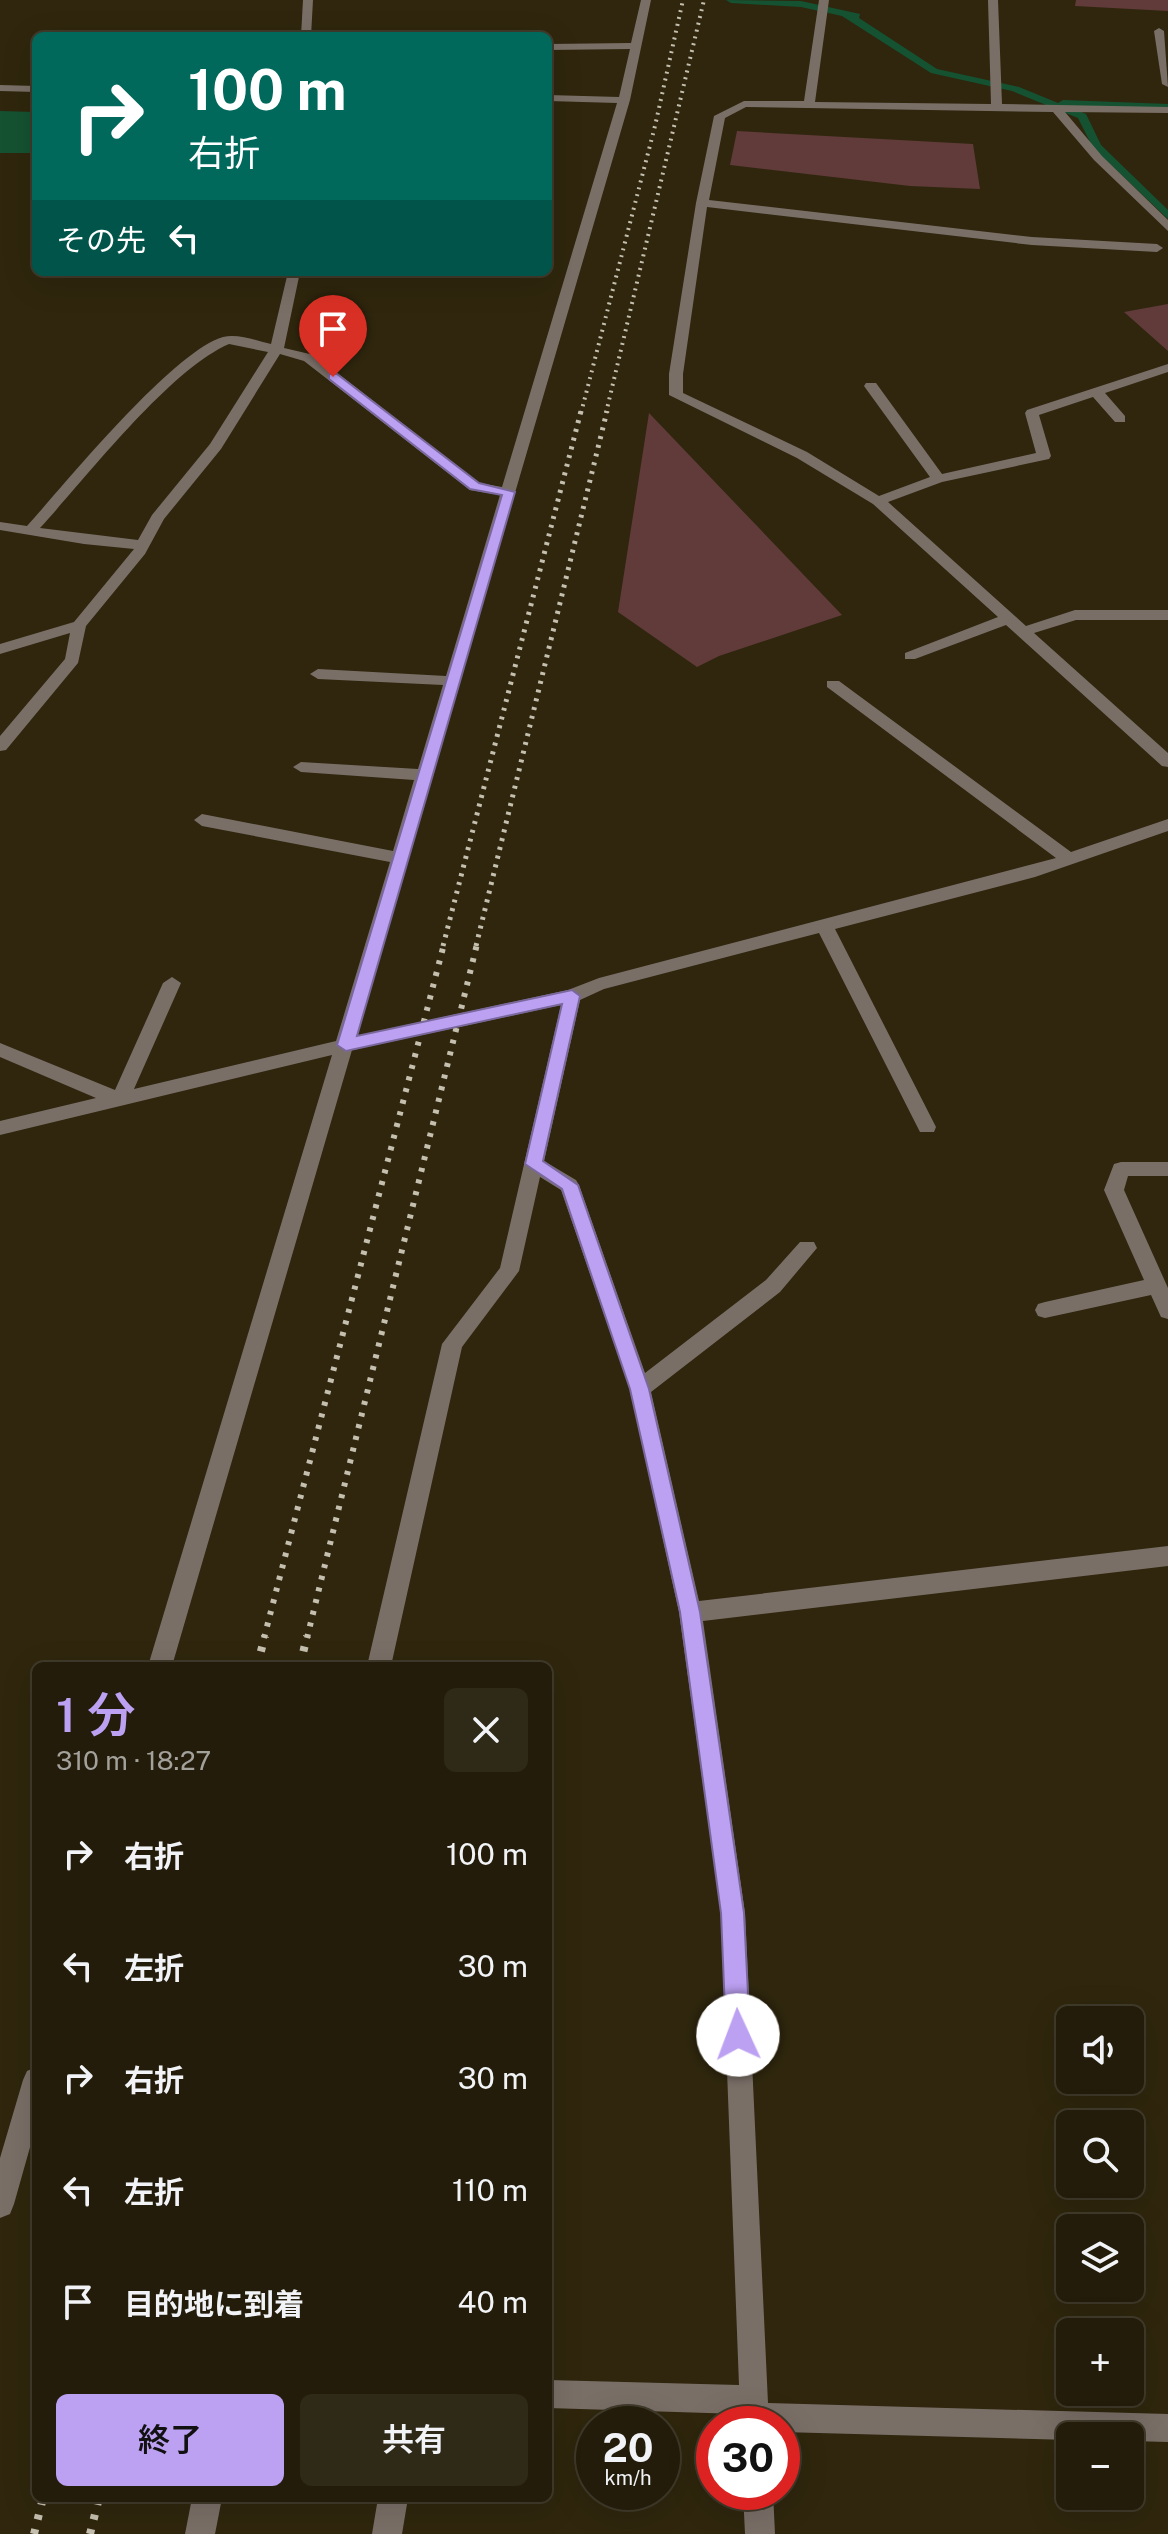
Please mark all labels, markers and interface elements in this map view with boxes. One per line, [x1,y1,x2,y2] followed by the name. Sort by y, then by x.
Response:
[188,57,347,123] text: 100 m
[56,64,160,168] icon: right
[188,132,260,174] text: 右折
[162,216,206,260] icon: left
[56,222,146,258] text: その先
[299,295,367,377] pin
[311,307,355,351] icon: arrive
[56,1686,135,1743] text: 1 分
[444,1688,528,1772] button: close
[56,1745,211,1776] text: 310 m · 18:27
[56,1832,100,1876] icon: right
[446,1836,528,1872] text: 100 m
[124,1838,184,1874] text: 右折
[56,1944,100,1988] icon: left
[458,1948,528,1984] text: 30 m
[124,1950,184,1986] text: 左折
[696,1993,780,2077] position arrow
[1056,2006,1144,2510] map controls
[1056,2006,1144,2094] button: sound
[56,2056,100,2100] icon: right
[458,2060,528,2096] text: 30 m
[124,2062,184,2098] text: 右折
[1056,2110,1144,2198] button: search
[56,2168,100,2212] icon: left
[452,2172,528,2208] text: 110 m
[124,2174,184,2210] text: 左折
[1056,2214,1144,2302] button: layers
[56,2280,100,2324] icon: arrive
[458,2284,528,2320] text: 40 m
[124,2286,304,2322] text: 目的地に到着
[1056,2318,1144,2406] button: +
[56,2394,284,2486] button: 終了
[300,2394,528,2486] button: 共有
[696,2406,800,2510] speed limit sign: 30
[1056,2422,1144,2510] button: −
[602,2424,654,2471] text: 20
[604,2466,652,2490] text: km/h

